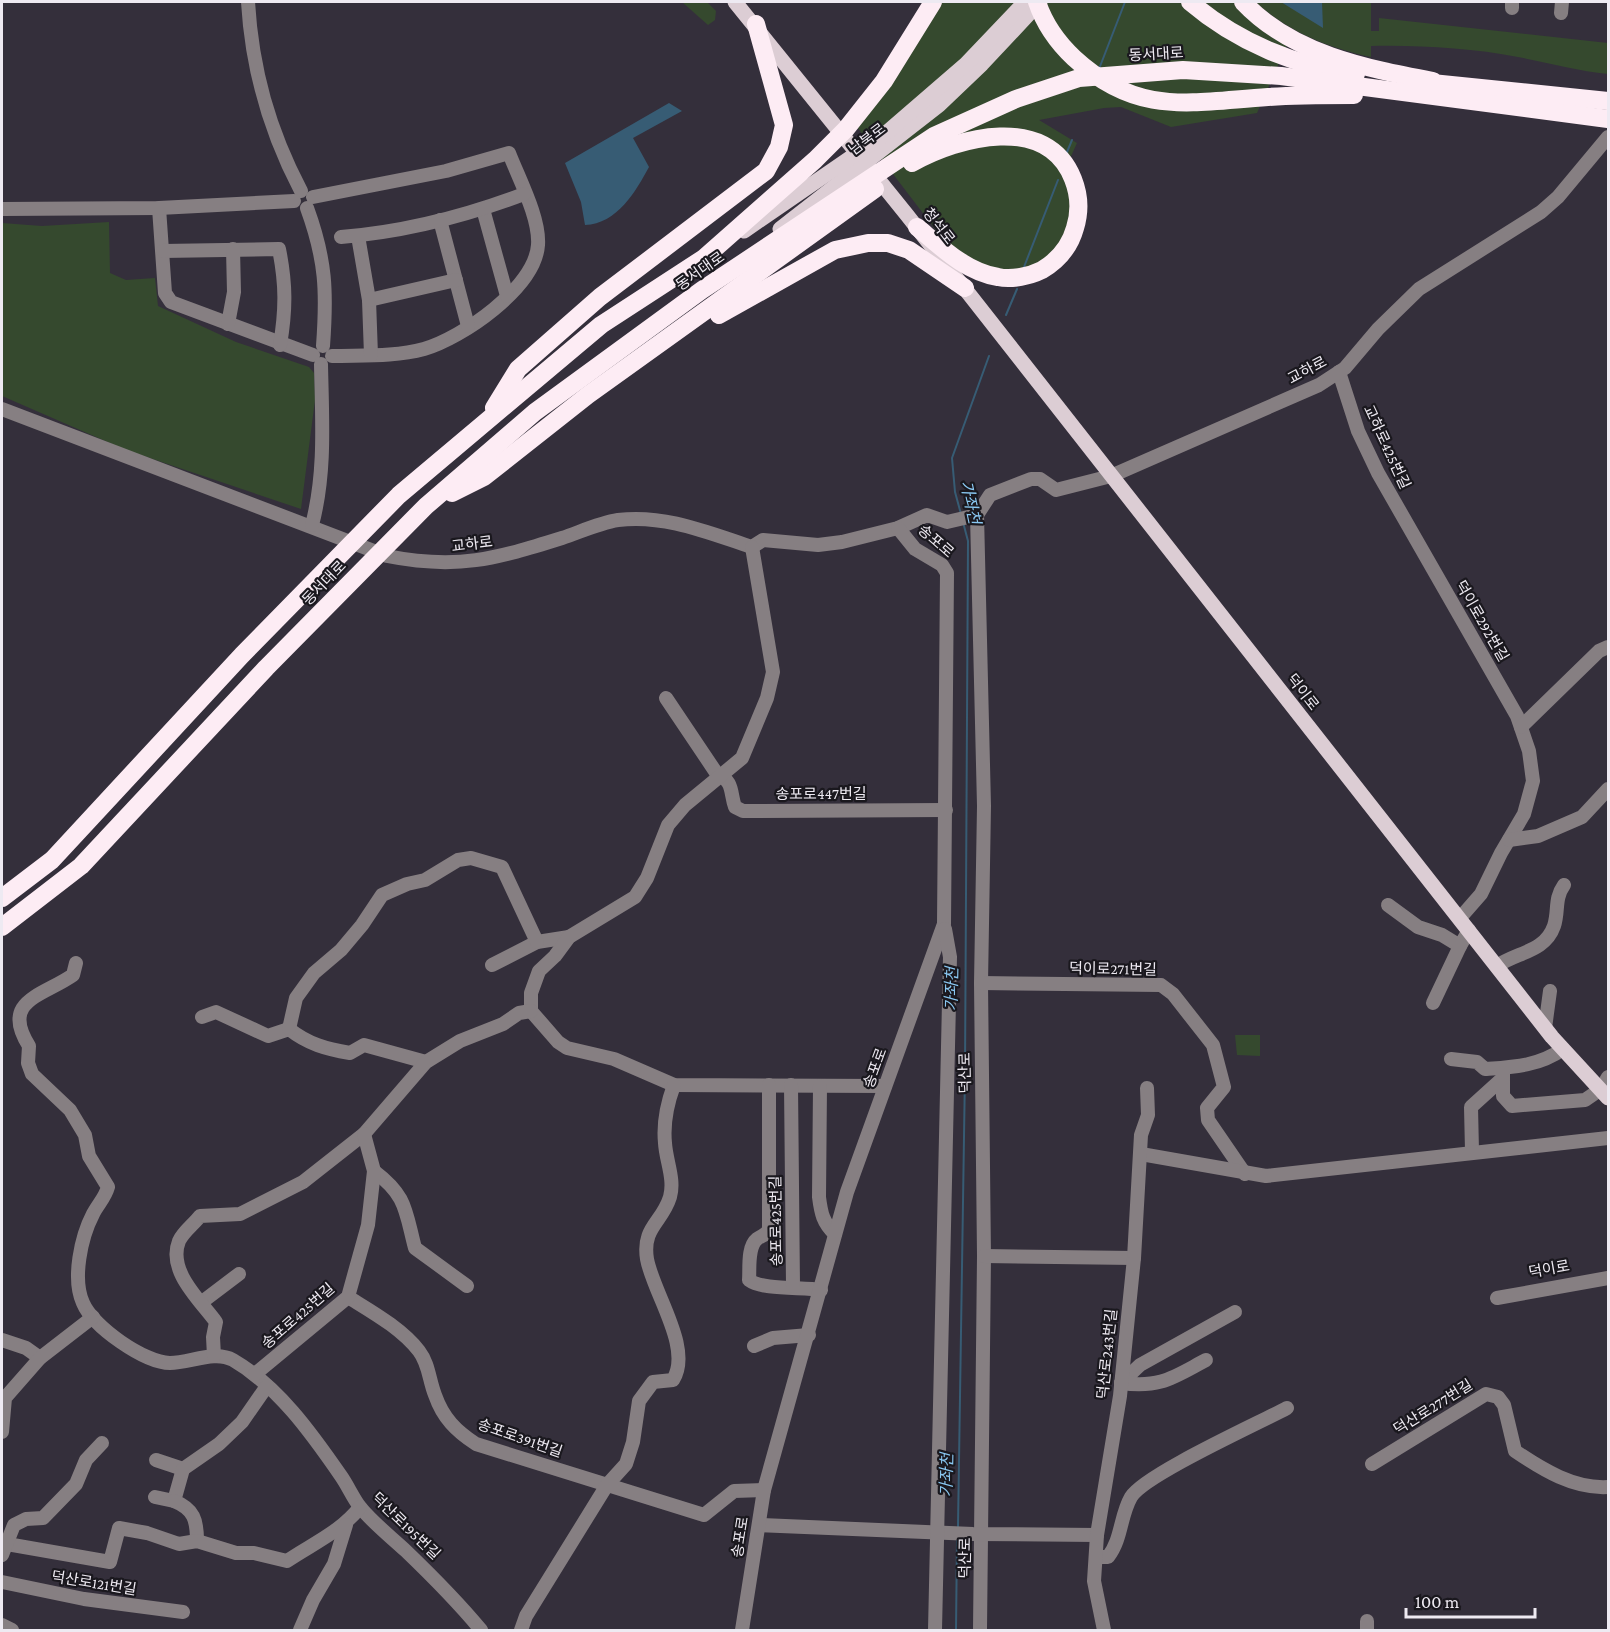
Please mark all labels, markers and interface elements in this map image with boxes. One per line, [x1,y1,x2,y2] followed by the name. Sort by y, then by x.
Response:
[1128,45,1184,63] street label: 동서대로
[846,120,888,158] street label: 남북로
[920,205,958,247] street label: 청석로
[673,249,727,293] street label: 동서대로
[1285,353,1329,387] street label: 교하로
[1361,402,1413,492] street label: 교하로425번길
[958,479,984,528] water label: 가좌천
[915,521,957,561] street label: 송포로
[450,534,494,554] street label: 교하로
[299,558,349,608] street label: 동서대로
[1452,578,1512,664] street label: 덕이로292번길
[1284,671,1322,713] street label: 덕이로
[776,786,866,802] street label: 송포로447번길
[1069,960,1157,978] street label: 덕이로271번길
[943,965,960,1011] water label: 가좌천
[860,1046,890,1090] street label: 송포로
[957,1052,973,1094] street label: 덕산로
[767,1175,785,1267] street label: 송포로425번길
[1527,1258,1571,1280] street label: 덕이로
[259,1280,337,1352] street label: 송포로425번길
[1094,1308,1120,1400] street label: 덕산로243번길
[1391,1376,1475,1438] street label: 덕산로277번길
[475,1416,565,1460] street label: 송포로391번길
[938,1451,955,1497] water label: 가좌천
[369,1489,443,1563] street label: 덕산로195번길
[729,1515,751,1559] street label: 송포로
[957,1537,973,1579] street label: 덕산로
[50,1568,138,1598] street label: 덕산로121번길
[1406,1581,1535,1619] scale bar
[1415,1592,1460,1612] text: 100 m

